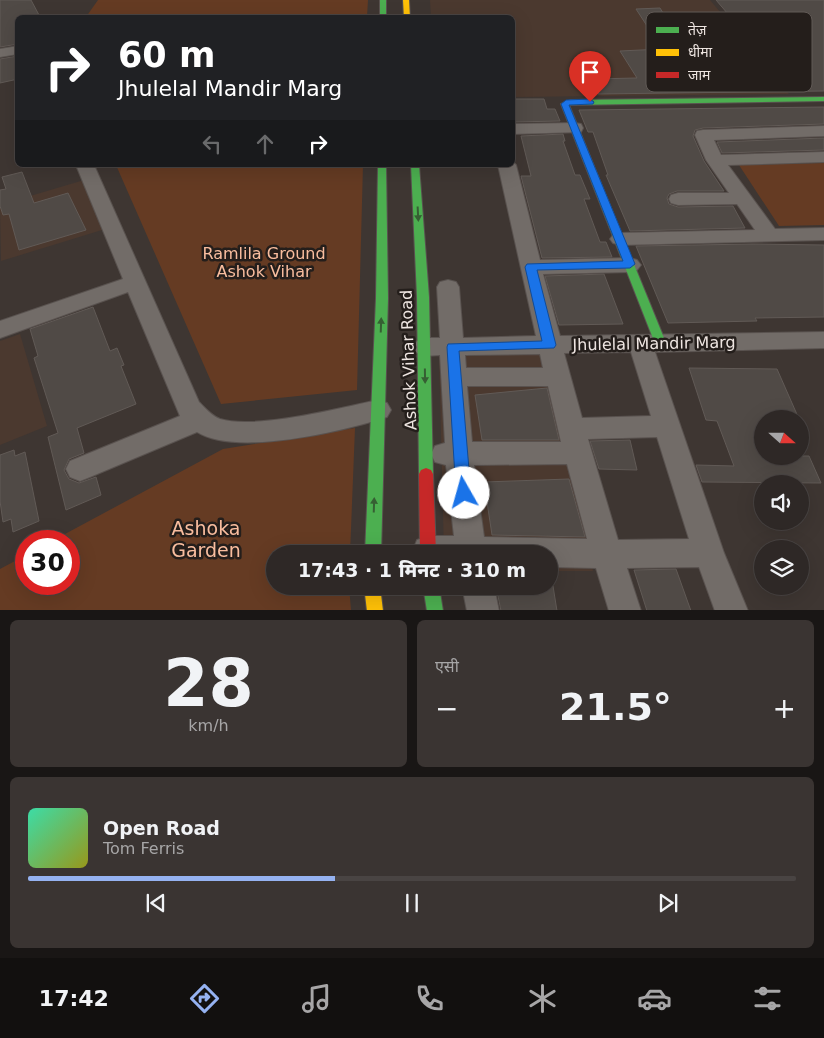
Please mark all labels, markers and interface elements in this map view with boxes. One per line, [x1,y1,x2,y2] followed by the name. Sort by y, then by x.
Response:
[646,12,812,92] legend
[688,21,707,38] text: तेज़
[35,35,100,100] icon: right
[118,35,215,75] text: 60 m
[688,44,713,60] text: धीमा
[569,51,611,102] pin
[576,58,604,86] icon: arrive
[688,67,711,83] text: जाम
[118,76,342,101] text: Jhulelal Mandir Marg
[198,130,226,158] icon: left
[251,130,279,158] icon: ahead
[304,130,332,158] icon: right
[415,206,423,222] one-way arrow
[202,244,326,281] park label: Ramlila Ground Ashok Vihar
[397,290,420,430] street label: Ashok Vihar Road
[377,317,385,333] one-way arrow
[571,333,736,354] street label: Jhulelal Mandir Marg
[421,368,429,384] one-way arrow
[754,410,809,465] north arrow
[754,410,809,595] map controls
[437,466,489,518] position arrow
[754,475,809,530] button: sound
[371,497,379,513] one-way arrow
[171,517,241,561] park label: Ashoka Garden
[15,530,80,595] speed limit sign: 30
[754,540,809,595] button: layers
[298,559,526,581] text: 17:43 · 1 मिनट · 310 m
[163,646,254,721] text: 28
[435,657,459,676] text: एसी
[559,685,672,729] text: 21.5°
[435,692,458,725] text: −
[773,692,796,725] text: +
[188,716,229,735] text: km/h
[103,817,220,839] text: Open Road
[103,839,184,858] text: Tom Ferris
[142,889,170,917] icon: previous
[398,889,426,917] icon: pause
[654,889,682,917] icon: next
[187,981,222,1016] icon: directions
[299,981,334,1016] icon: music
[412,981,447,1016] icon: phone
[525,981,560,1016] icon: climate
[637,981,672,1016] icon: car
[750,981,785,1016] icon: filters
[39,986,109,1011] text: 17:42

